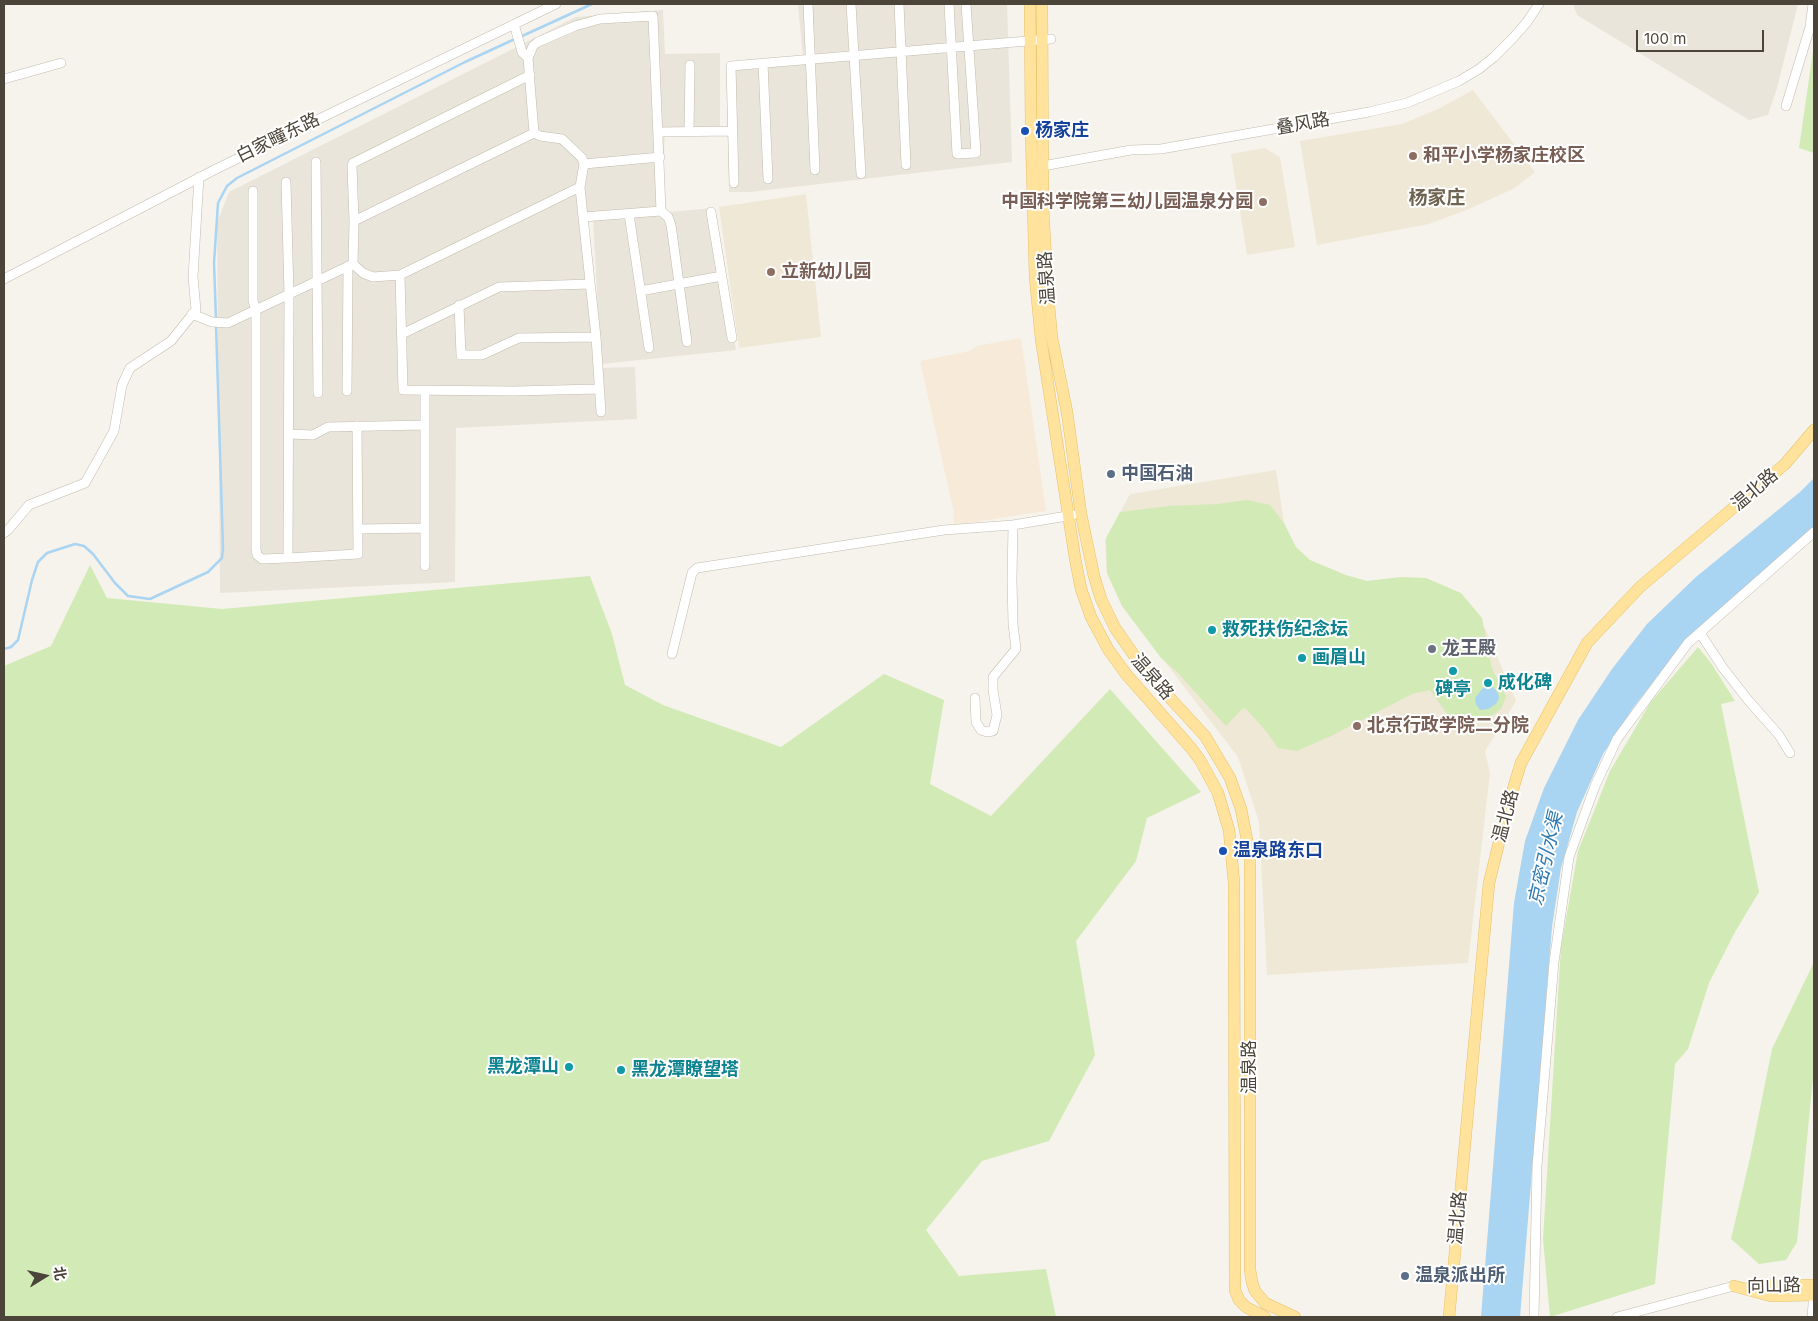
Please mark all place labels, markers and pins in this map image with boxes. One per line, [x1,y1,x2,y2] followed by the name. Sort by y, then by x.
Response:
[1035,120,1089,142] place label: 杨家庄
[1019,125,1031,137] marker: 杨家庄
[1423,145,1585,167] place label: 和平小学杨家庄校区
[1407,150,1419,162] marker: 和平小学杨家庄校区
[1001,191,1253,213] place label: 中国科学院第三幼儿园温泉分园
[1257,196,1269,208] marker: 中国科学院第三幼儿园温泉分园
[781,261,871,283] place label: 立新幼儿园
[765,266,777,278] marker: 立新幼儿园
[1121,463,1193,485] place label: 中国石油
[1105,468,1117,480] marker: 中国石油
[1222,619,1348,641] place label: 救死扶伤纪念坛
[1206,624,1218,636] marker: 救死扶伤纪念坛
[1442,638,1496,660] place label: 龙王殿
[1426,643,1438,655] marker: 龙王殿
[1312,647,1366,669] place label: 画眉山
[1296,652,1308,664] marker: 画眉山
[1447,665,1459,677] marker: 碑亭
[1498,672,1552,694] place label: 成化碑
[1482,677,1494,689] marker: 成化碑
[1435,679,1471,701] place label: 碑亭
[1367,715,1529,737] place label: 北京行政学院二分院
[1351,720,1363,732] marker: 北京行政学院二分院
[1233,840,1323,862] place label: 温泉路东口
[1217,845,1229,857] marker: 温泉路东口
[487,1056,559,1078] place label: 黑龙潭山
[631,1059,739,1081] place label: 黑龙潭瞭望塔
[563,1061,575,1073] marker: 黑龙潭山
[615,1064,627,1076] marker: 黑龙潭瞭望塔
[1415,1265,1505,1287] place label: 温泉派出所
[1399,1270,1411,1282] marker: 温泉派出所

